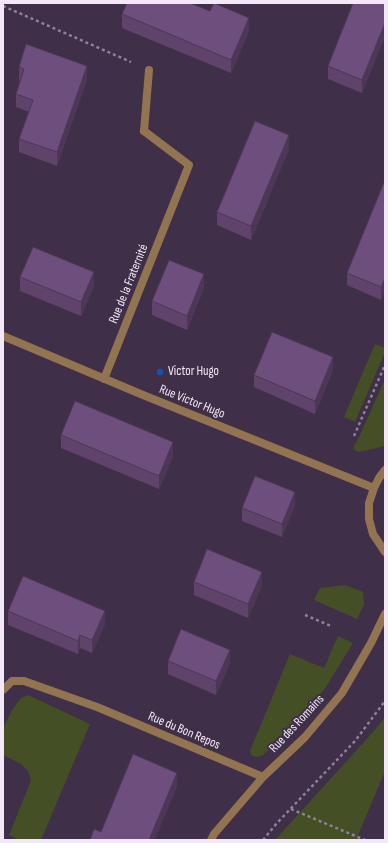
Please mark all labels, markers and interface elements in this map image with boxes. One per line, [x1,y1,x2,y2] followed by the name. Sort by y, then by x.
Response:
[106,242,152,326] street label: Rue de la Fraternité
[168,364,219,380] place label: Victor Hugo
[155,367,165,377] marker: Victor Hugo
[157,382,227,422] street label: Rue Victor Hugo
[266,692,328,756] street label: Rue des Romains
[146,709,222,753] street label: Rue du Bon Repos

